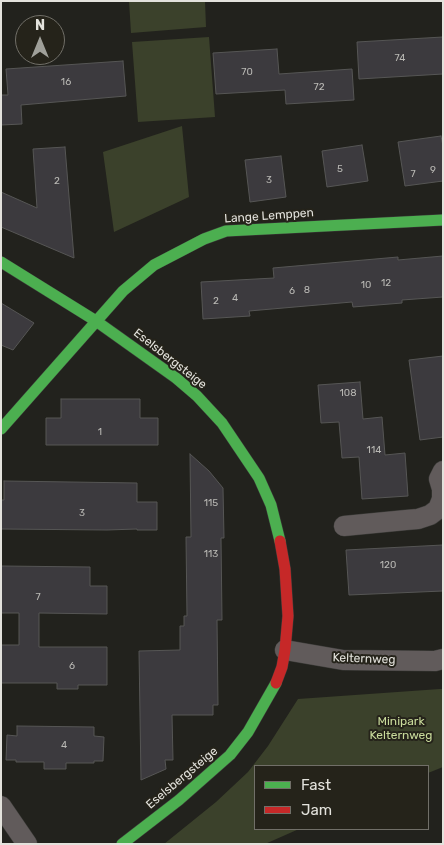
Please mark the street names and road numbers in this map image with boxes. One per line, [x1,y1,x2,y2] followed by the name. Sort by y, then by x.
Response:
[224,206,314,226] street label: Lange Lemppen
[131,326,209,392] street label: Eselsbergsteige
[332,651,396,667] street label: Kelternweg
[143,744,221,812] street label: Eselsbergsteige

